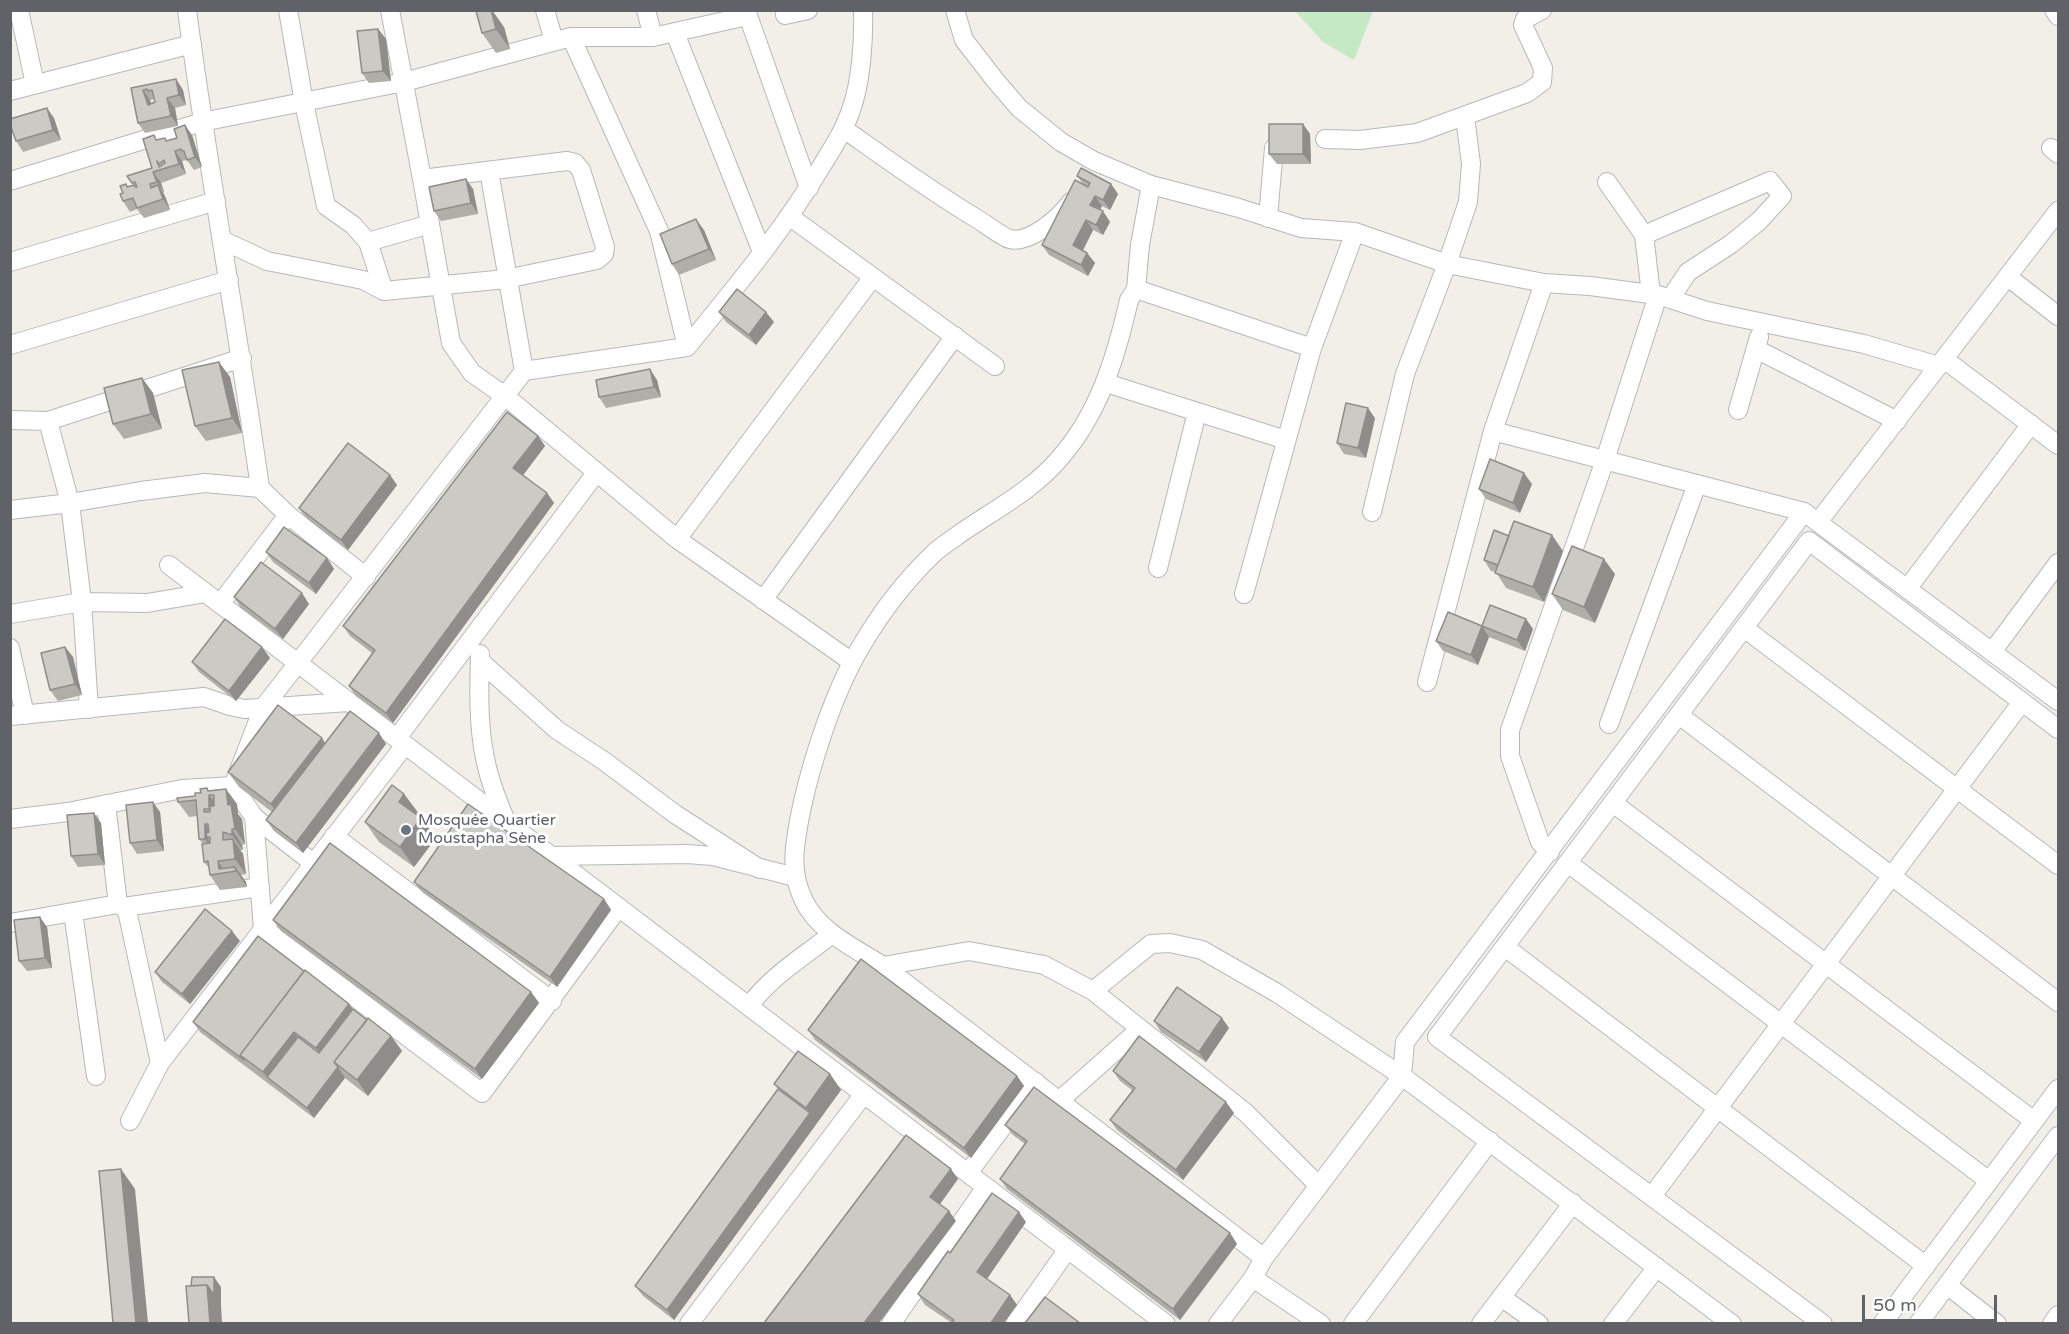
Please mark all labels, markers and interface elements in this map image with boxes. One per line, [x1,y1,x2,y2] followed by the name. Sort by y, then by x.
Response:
[418,811,556,849] place label: Mosquée Quartier Moustapha Sène
[399,823,413,837] marker: Mosquée Quartier Moustapha Sène
[1865,1283,2000,1321] scale bar
[1873,1294,1917,1316] text: 50 m

